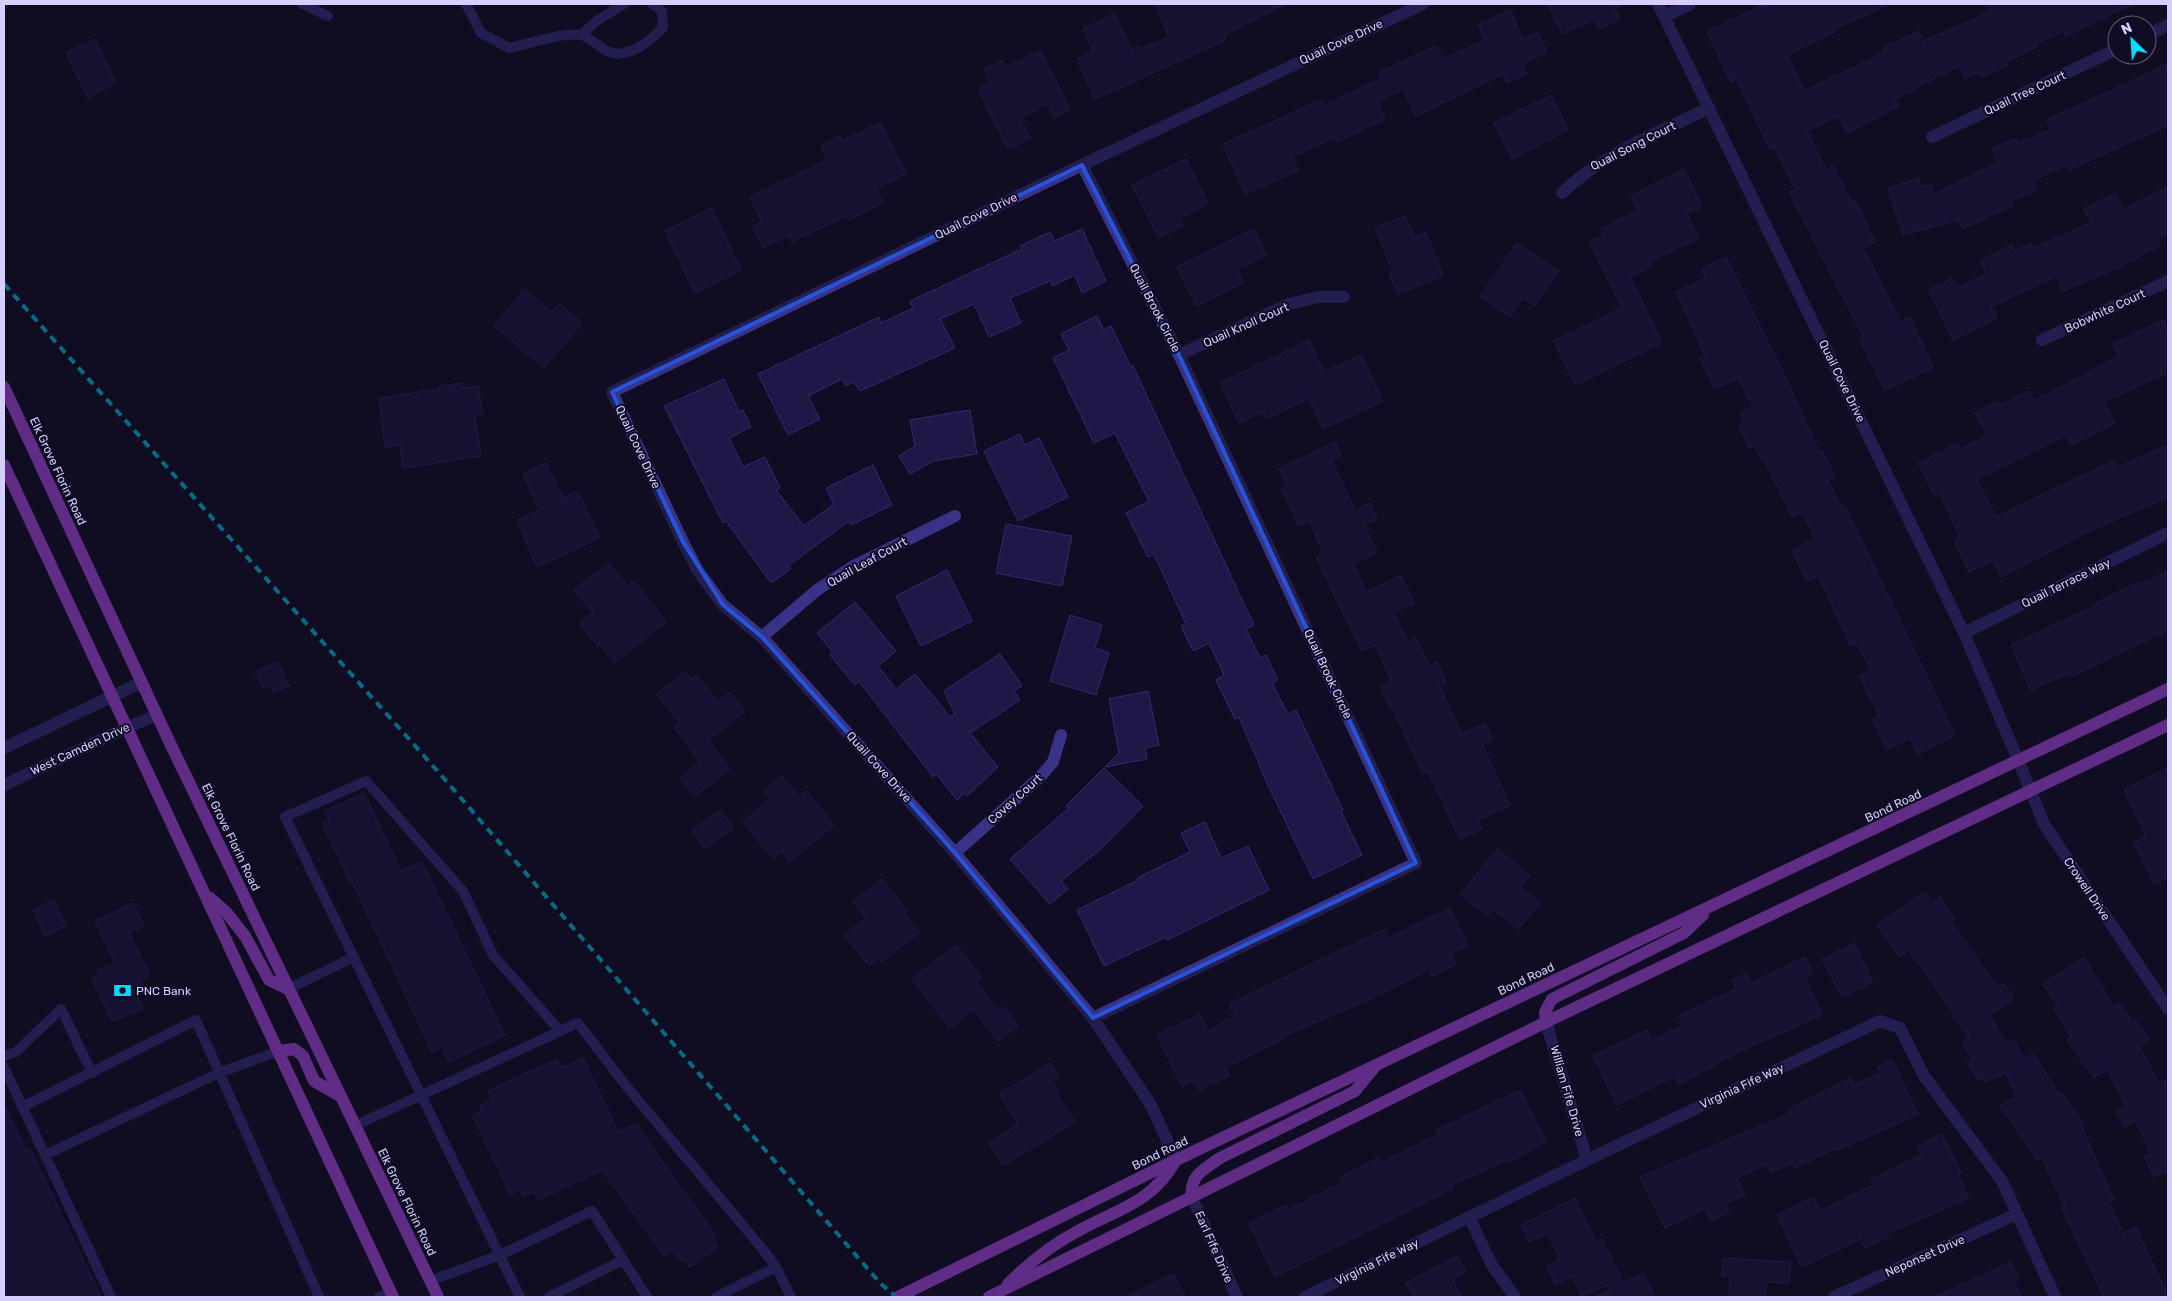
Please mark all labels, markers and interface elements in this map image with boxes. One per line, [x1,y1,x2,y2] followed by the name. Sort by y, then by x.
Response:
[2107,15,2157,65] north arrow
[1297,16,1385,67] street label: Quail Cove Drive
[2119,19,2135,39] text: N
[1982,68,2068,118] street label: Quail Tree Court
[1588,118,1678,174] street label: Quail Song Court
[932,190,1020,242] street label: Quail Cove Drive
[1127,261,1184,355] street label: Quail Brook Circle
[2062,286,2148,336] street label: Bobwhite Court
[1201,300,1291,350] street label: Quail Knoll Court
[1816,337,1868,425] street label: Quail Cove Drive
[613,403,664,491] street label: Quail Cove Drive
[27,415,89,527] street label: Elk Grove Florin Road
[825,534,910,590] street label: Quail Leaf Court
[2019,555,2113,611] street label: Quail Terrace Way
[1301,627,1355,721] street label: Quail Brook Circle
[28,720,132,778] street label: West Camden Drive
[844,729,915,805] street label: Quail Cove Drive
[985,771,1045,827] street label: Covey Court
[199,781,263,893] street label: Elk Grove Florin Road
[1863,787,1923,825] street label: Bond Road
[2061,855,2113,923] street label: Crowell Drive
[1496,960,1556,998] street label: Bond Road
[112,981,132,1001] bank icon: PNC Bank
[136,984,192,998] place label: PNC Bank
[1547,1044,1587,1139] street label: William Fife Drive
[1698,1060,1787,1112] street label: Virginia Fife Way
[1130,1133,1190,1173] street label: Bond Road
[375,1146,439,1258] street label: Elk Grove Florin Road
[1192,1209,1236,1285] street label: Earl Fife Drive
[1883,1232,1967,1280] street label: Neponset Drive
[1333,1236,1421,1288] street label: Virginia Fife Way

